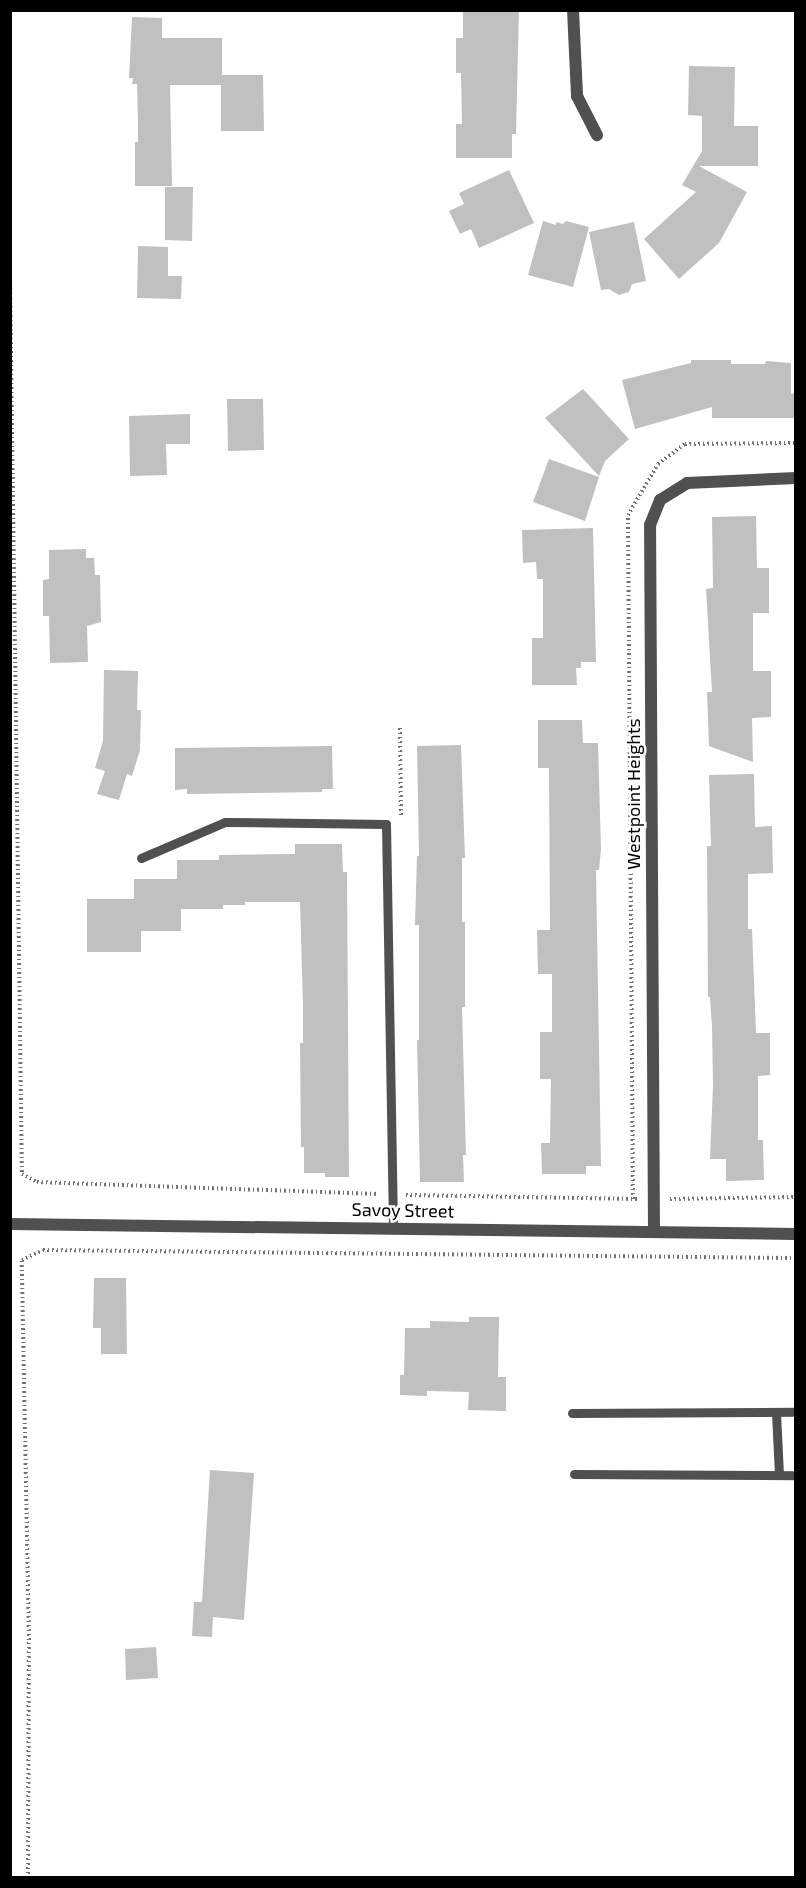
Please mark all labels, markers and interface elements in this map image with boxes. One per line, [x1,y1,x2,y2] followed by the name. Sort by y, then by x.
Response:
[622,718,644,870] street label: Westpoint Heights
[351,1198,455,1222] street label: Savoy Street

